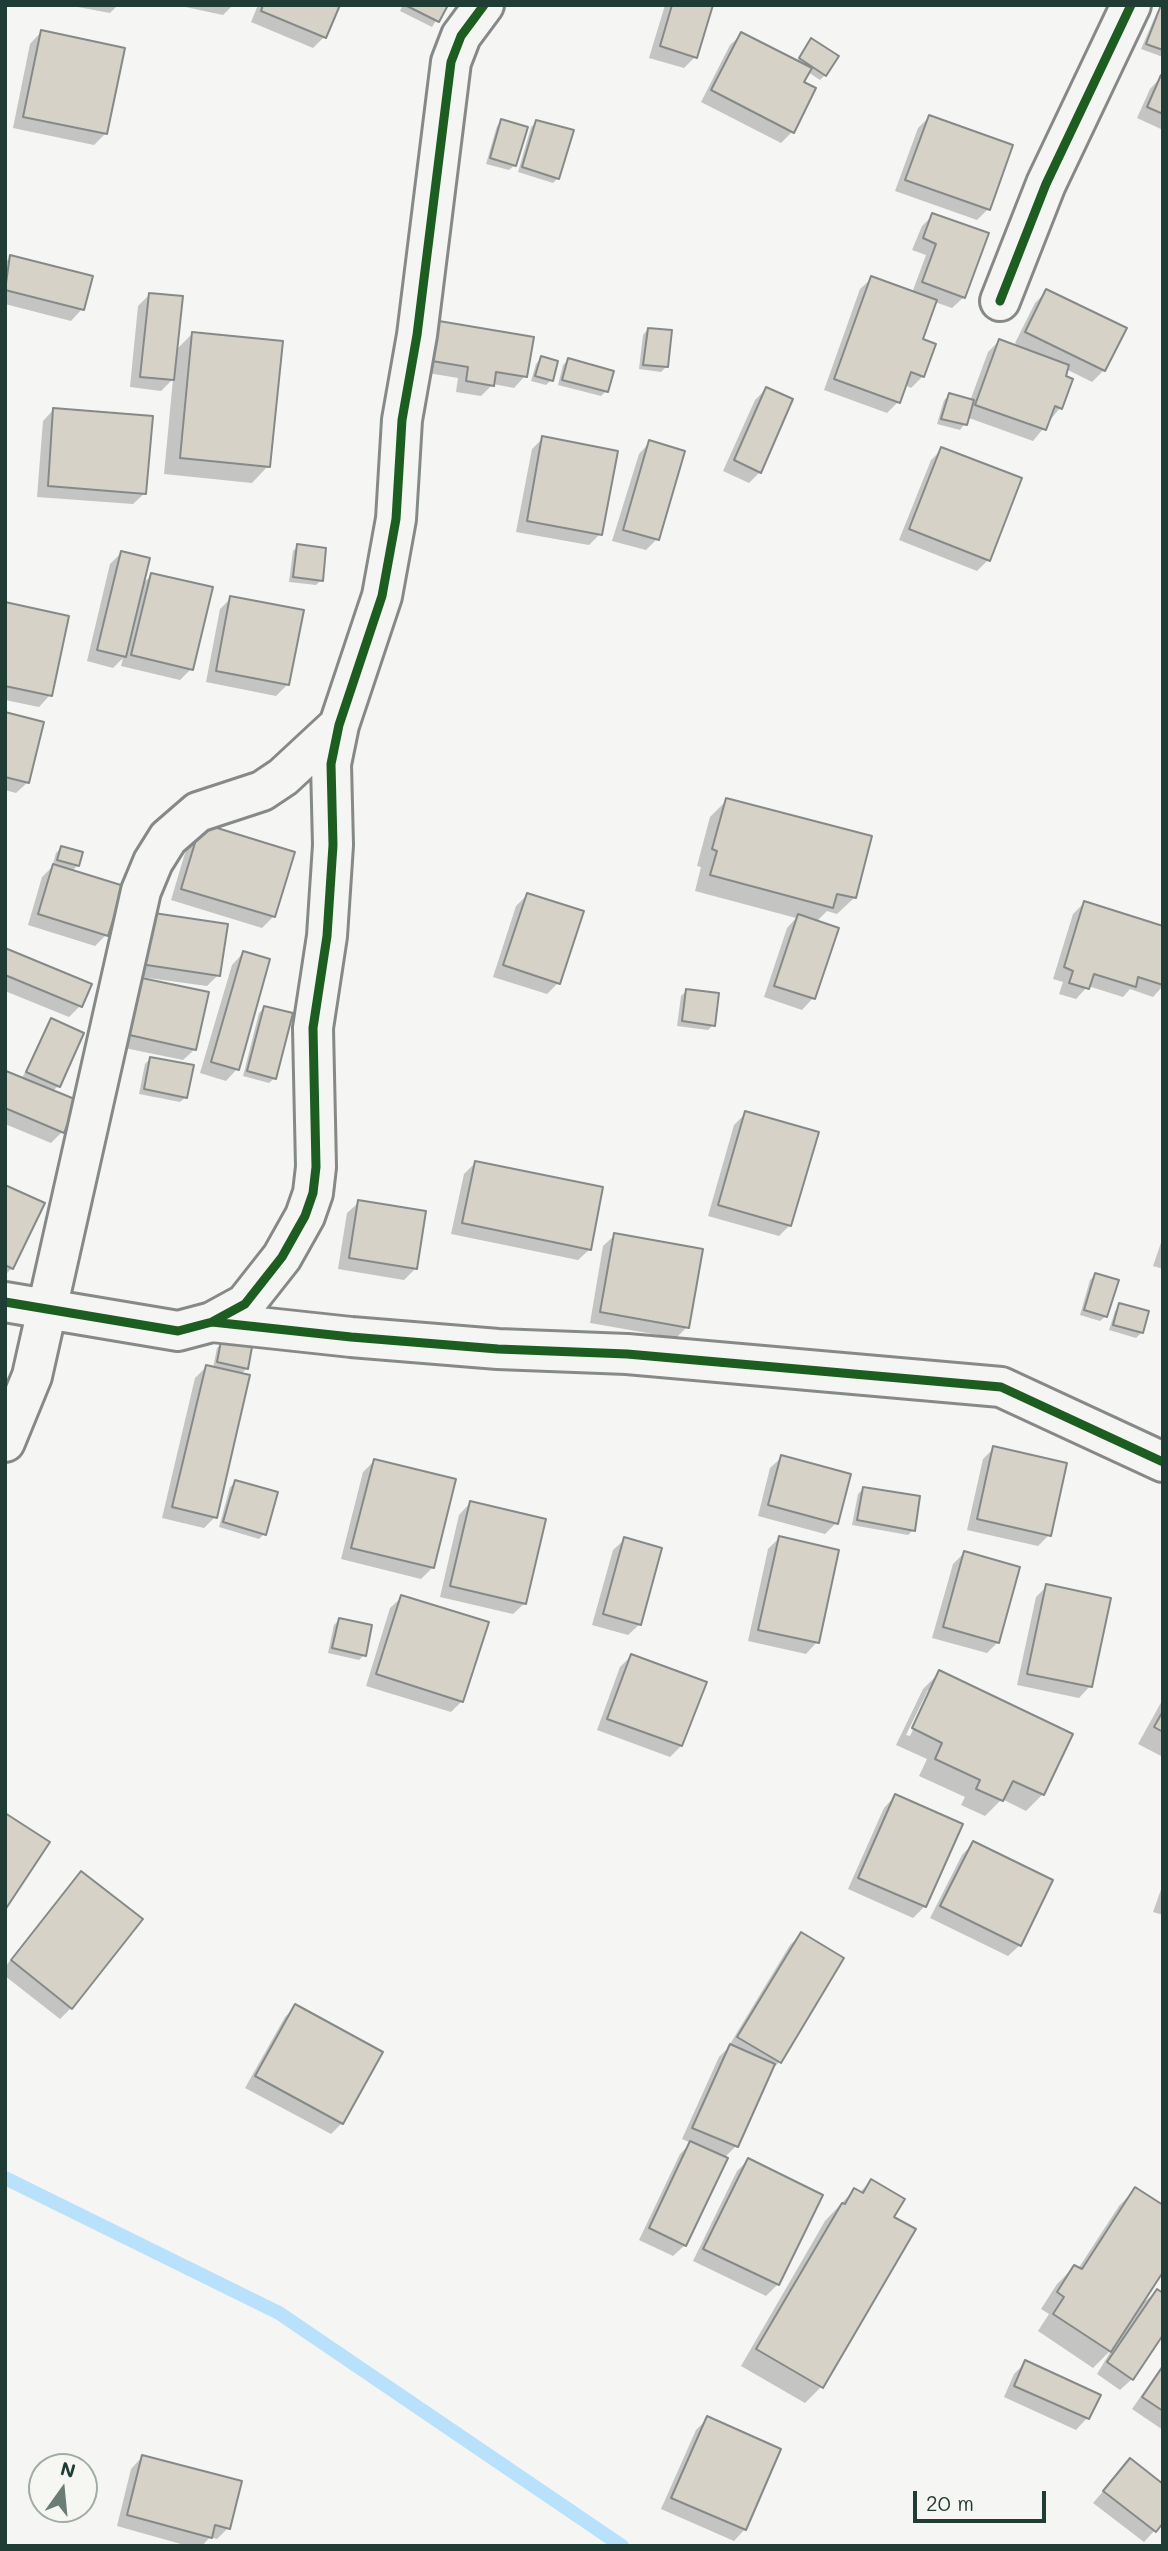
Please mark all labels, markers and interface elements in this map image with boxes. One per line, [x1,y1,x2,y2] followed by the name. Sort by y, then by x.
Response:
[28,2453,98,2523] north arrow
[58,2455,78,2483] text: N
[916,2478,1049,2522] scale bar
[926,2489,974,2516] text: 20 m

